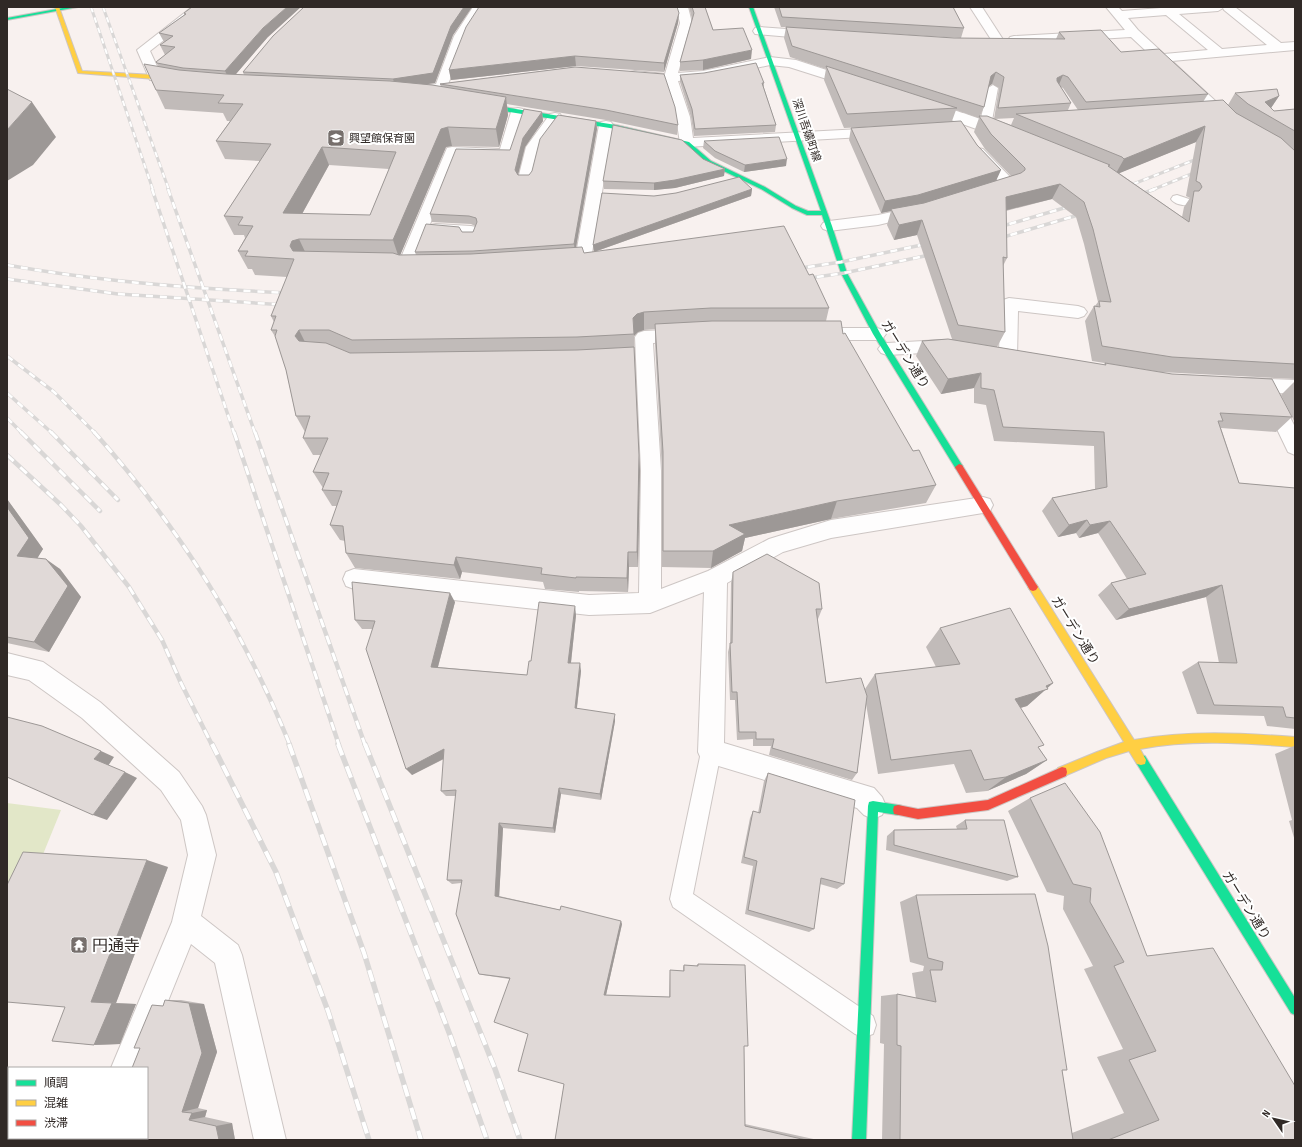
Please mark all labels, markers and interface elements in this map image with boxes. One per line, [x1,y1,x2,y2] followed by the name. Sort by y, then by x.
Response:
[790,97,823,163] street label: 深川吾嬬町線
[326,128,346,148] school or university icon: 興望館保育園
[349,132,415,145] place label: 興望館保育園
[878,317,933,392] street label: ガーデン通り
[1048,593,1103,668] street label: ガーデン通り
[1219,868,1274,943] street label: ガーデン通り
[69,935,89,955] temple icon: 円通寺
[92,937,140,956] place label: 円通寺
[8,1067,148,1139] legend
[44,1076,68,1091] text: 順調
[44,1096,68,1111] text: 混雑
[1254,1099,1294,1139] north arrow
[1259,1108,1273,1120] text: N
[44,1116,68,1131] text: 渋滞

